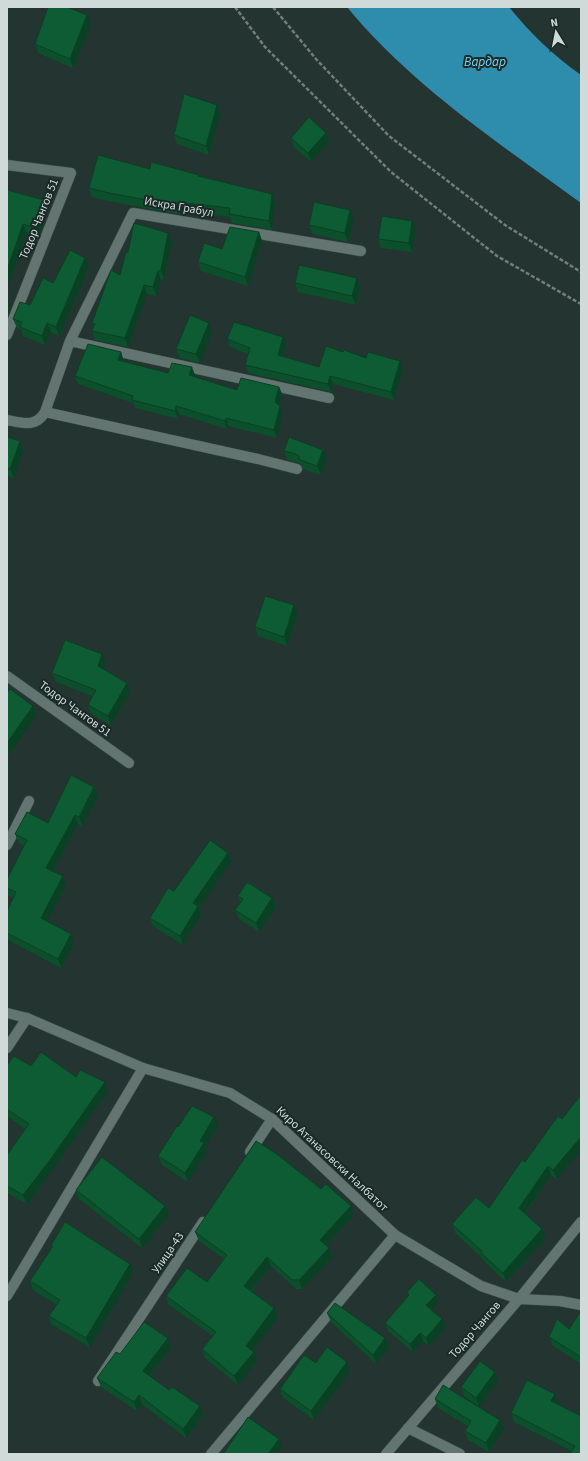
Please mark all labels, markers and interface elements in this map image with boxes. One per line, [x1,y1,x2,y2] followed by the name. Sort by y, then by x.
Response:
[536,12,576,52] north arrow
[549,15,559,31] text: N
[464,53,506,71] water label: Вардар
[15,176,63,262] street label: Тодор Чангов 51
[143,193,215,221] street label: Искра Грабул
[35,677,115,741] street label: Тодор Чангов 51
[272,1102,392,1216] street label: Киро Атанасовски Налбатот
[148,1229,188,1277] street label: Улица-43
[445,1298,505,1362] street label: Тодор Чангов

